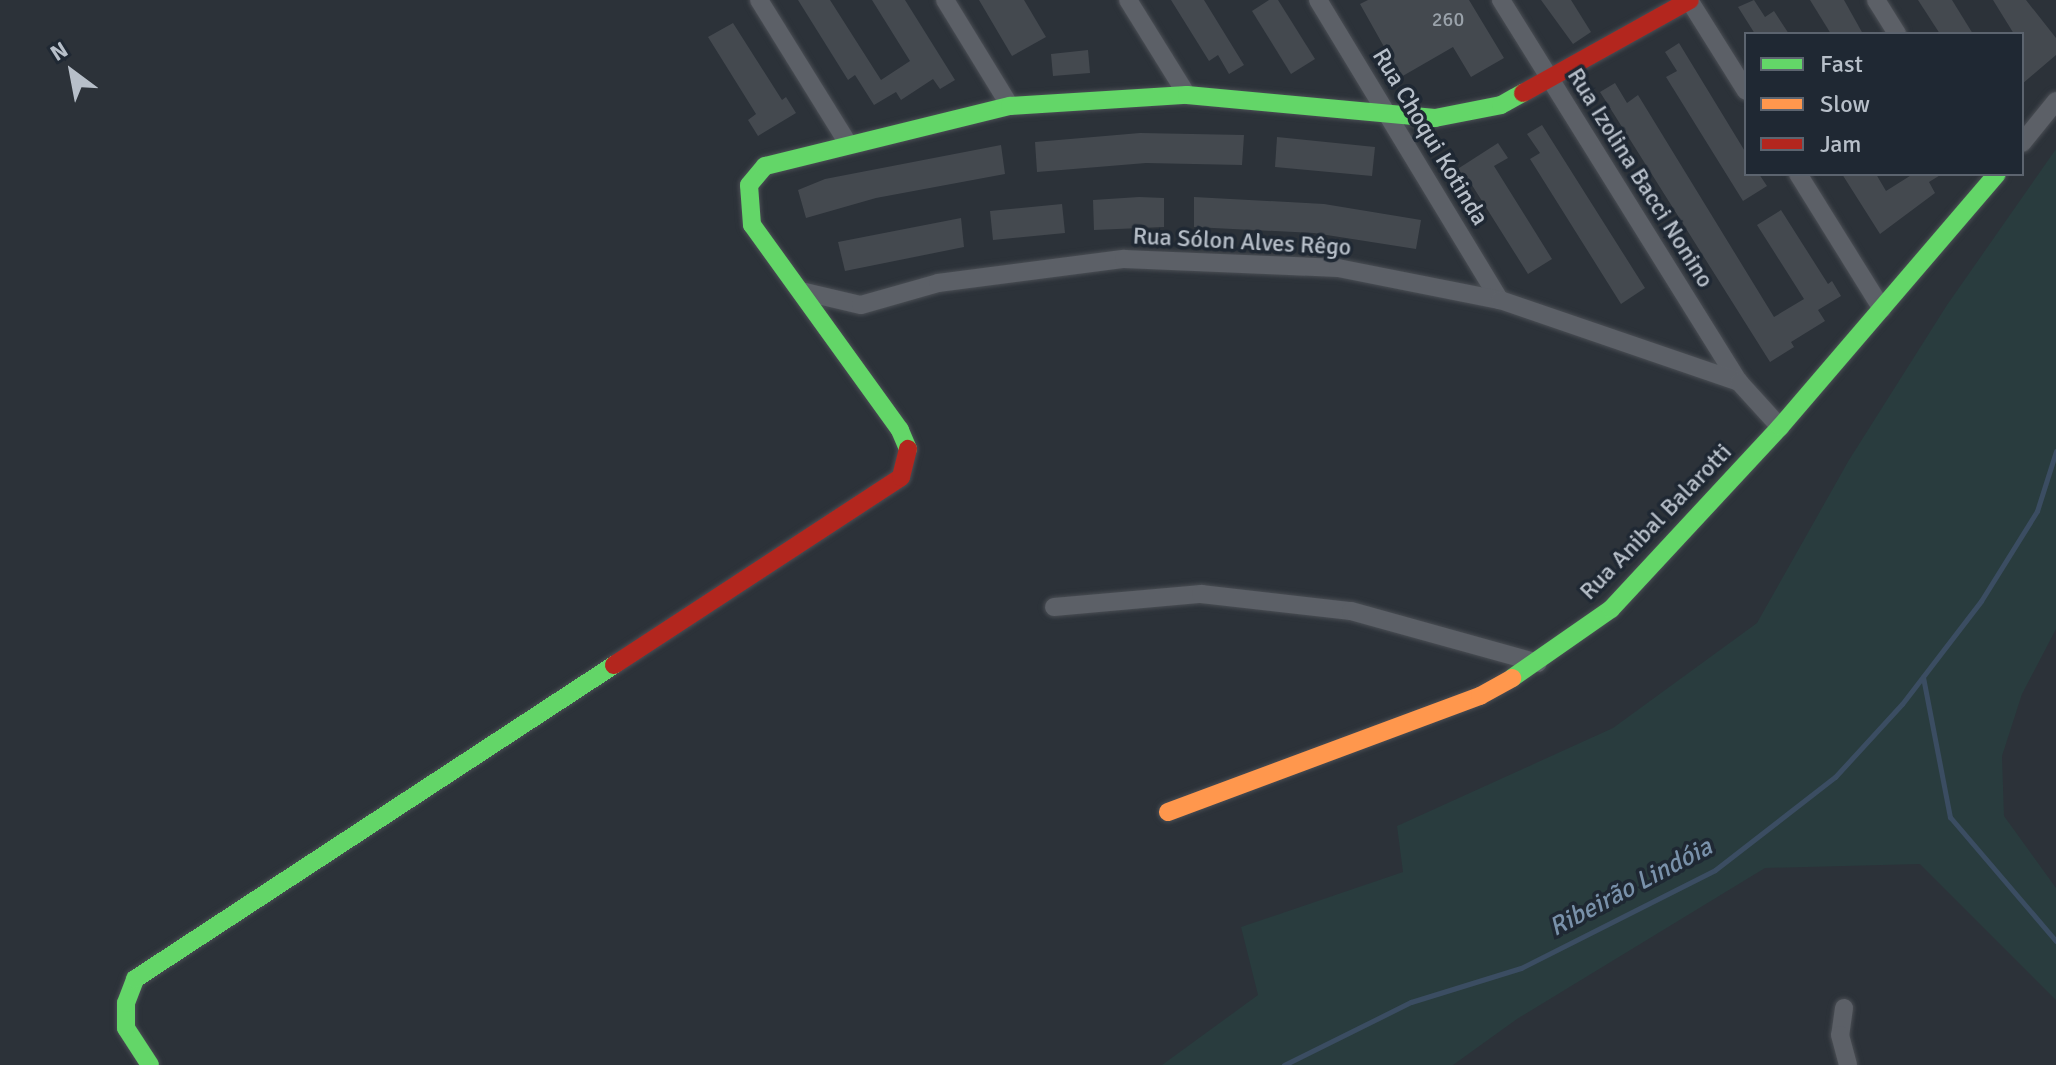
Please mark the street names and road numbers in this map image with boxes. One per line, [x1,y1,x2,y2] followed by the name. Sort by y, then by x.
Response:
[1366,43,1494,231] street label: Rua Choqui Kotinda
[1561,63,1719,293] street label: Rua Izolina Bacci Nonino
[1132,222,1352,262] street label: Rua Sólon Alves Rêgo
[1574,438,1738,606] street label: Rua Anibal Balarotti

